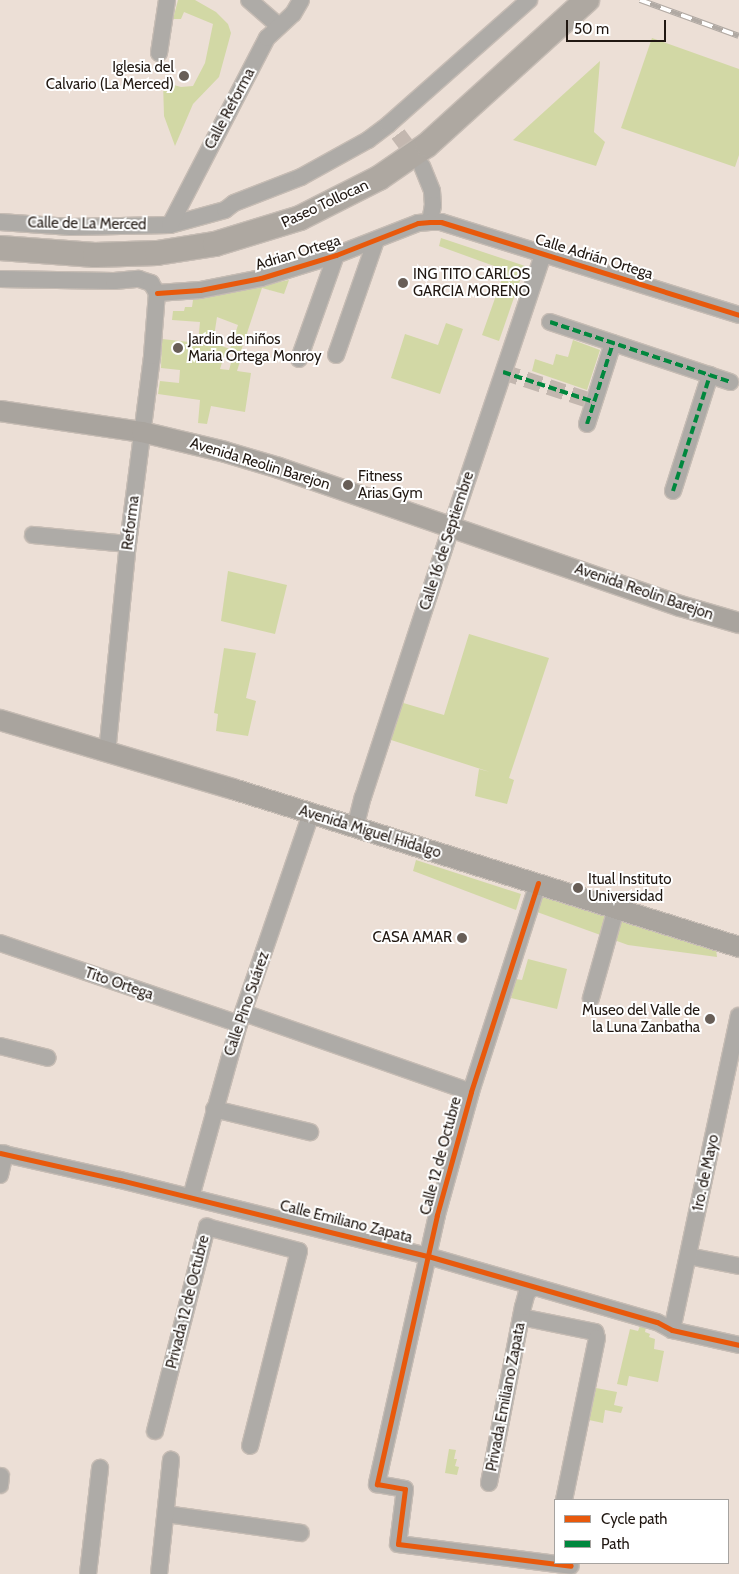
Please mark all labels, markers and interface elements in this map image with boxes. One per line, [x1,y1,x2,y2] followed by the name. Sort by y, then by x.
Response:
[569,10,669,42] scale bar
[574,20,609,38] text: 50 m
[46,58,174,93] place label: Iglesia del Calvario (La Merced)
[201,65,259,153] street label: Calle Reforma
[178,70,190,82] marker: Iglesia del Calvario (La Merced)
[279,176,371,232] street label: Paseo Tollocan
[27,214,147,234] street label: Calle de La Merced
[533,231,655,283] street label: Calle Adrián Ortega
[253,232,343,274] street label: Adrian Ortega
[413,265,530,300] place label: ING TITO CARLOS GARCIA MORENO
[397,277,409,289] marker: ING TITO CARLOS GARCIA MORENO
[188,330,322,365] place label: Jardin de niños Maria Ortega Monroy
[172,342,184,354] marker: Jardin de niños Maria Ortega Monroy
[188,434,332,494] street label: Avenida Reolin Barejon
[358,467,423,502] place label: Fitness Arias Gym
[416,469,478,613] street label: Calle 16 de Septiembre
[342,479,354,491] marker: Fitness Arias Gym
[119,495,143,551] street label: Reforma
[572,560,716,624] street label: Avenida Reolin Barejon
[297,802,443,862] street label: Avenida Miguel Hidalgo
[588,870,671,905] place label: Itual Instituto Universidad
[572,882,584,894] marker: Itual Instituto Universidad
[372,929,452,947] place label: CASA AMAR
[456,932,468,944] marker: CASA AMAR
[221,949,273,1059] street label: Calle Pino Suárez
[82,964,156,1004] street label: Tito Ortega
[582,1001,700,1036] place label: Museo del Valle de la Luna Zanbatha
[704,1013,716,1025] marker: Museo del Valle de la Luna Zanbatha
[417,1095,465,1217] street label: Calle 12 de Octubre
[689,1133,723,1213] street label: 1ro. de Mayo
[278,1197,414,1247] street label: Calle Emiliano Zapata
[163,1233,213,1371] street label: Privada 12 de Octubre
[483,1321,529,1473] street label: Privada Emiliano Zapata
[554,1499,729,1564] legend
[601,1510,667,1528] text: Cycle path
[601,1535,630,1553] text: Path

